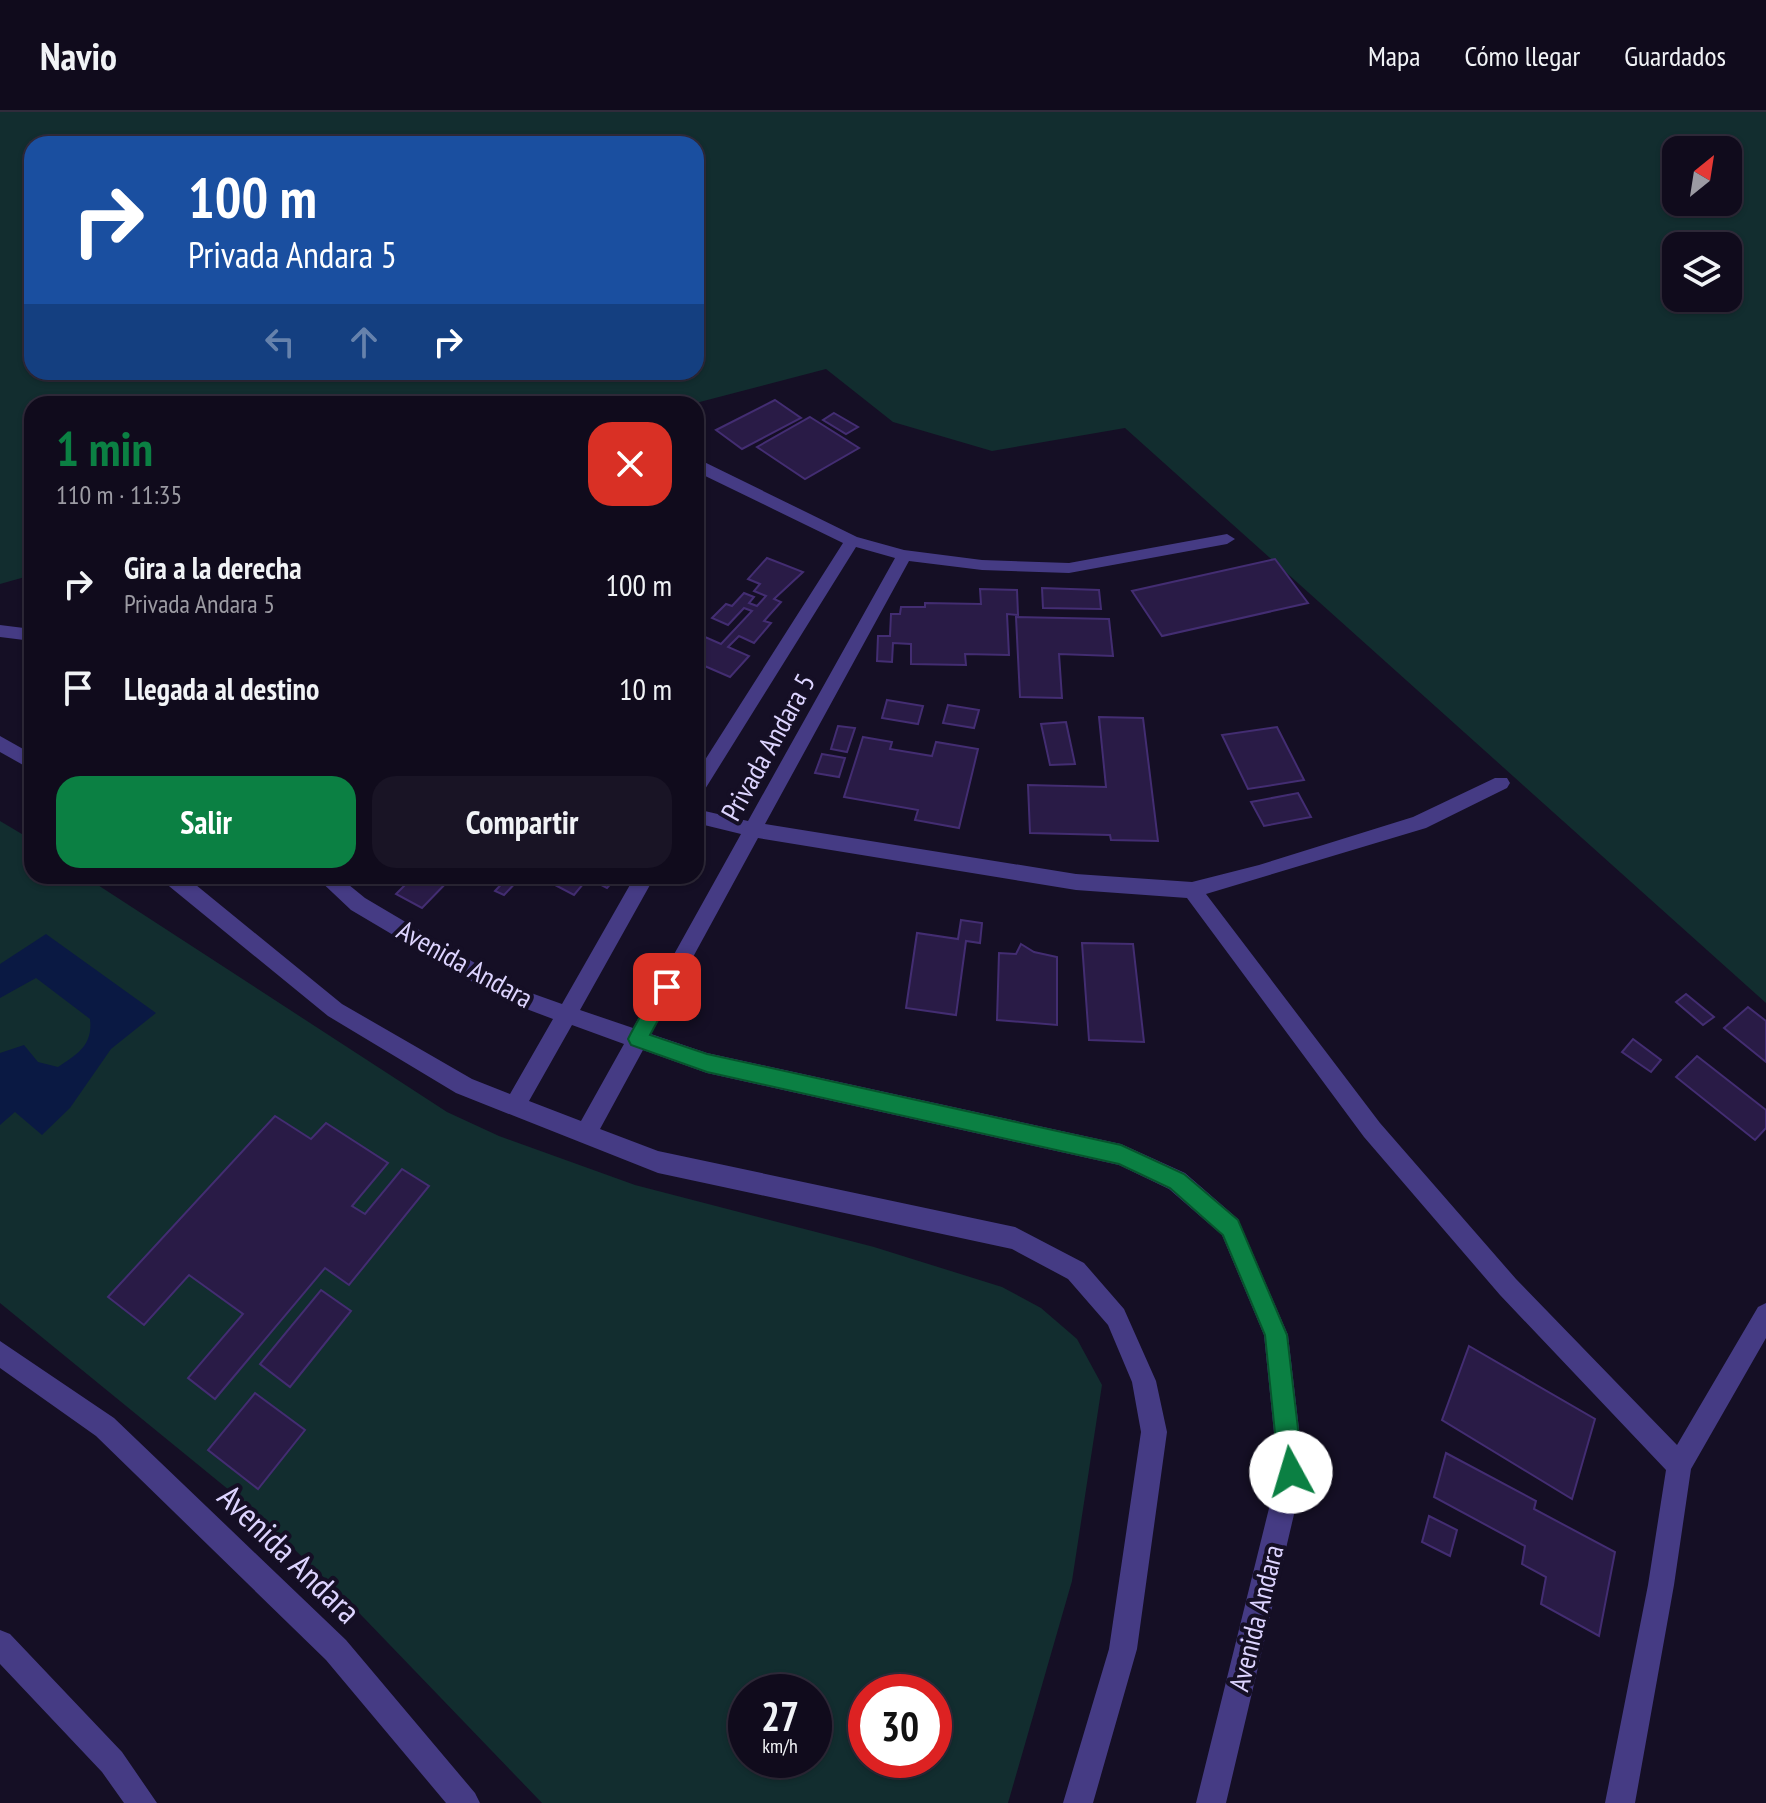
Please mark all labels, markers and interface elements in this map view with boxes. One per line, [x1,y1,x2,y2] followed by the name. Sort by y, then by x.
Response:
[40,31,117,80] text: Navio
[1368,37,1420,74] text: Mapa
[1464,37,1580,74] text: Cómo llegar
[1624,37,1726,74] text: Guardados
[1662,136,1742,216] north arrow
[1662,136,1742,312] map controls
[188,161,317,233] text: 100 m
[56,168,160,272] icon: right
[188,231,397,278] text: Privada Andara 5
[1662,232,1742,312] button: layers
[258,320,302,364] icon: left
[342,320,386,364] icon: ahead
[426,320,470,364] icon: right
[56,417,153,479] text: 1 min
[588,422,672,506] button: close
[56,478,182,511] text: 110 m · 11:35
[124,548,302,587] text: Gira a la derecha
[56,562,100,606] icon: right
[606,565,672,604] text: 100 m
[124,587,275,620] text: Privada Andara 5
[56,666,100,710] icon: arrive
[712,667,823,827] street label: Privada Andara 5
[124,669,319,708] text: Llegada al destino
[619,669,672,708] text: 10 m
[56,776,356,868] button: Salir
[372,776,672,868] button: Compartir
[391,911,540,1016] street label: Avenida Andara
[633,953,701,1021] pin
[645,965,689,1009] icon: arrive
[1249,1430,1333,1514] position arrow
[209,1474,370,1632] street label: Avenida Andara
[1219,1541,1292,1695] street label: Avenida Andara
[848,1674,952,1778] speed limit sign: 30
[761,1690,799,1742] text: 27
[762,1733,798,1759] text: km/h

